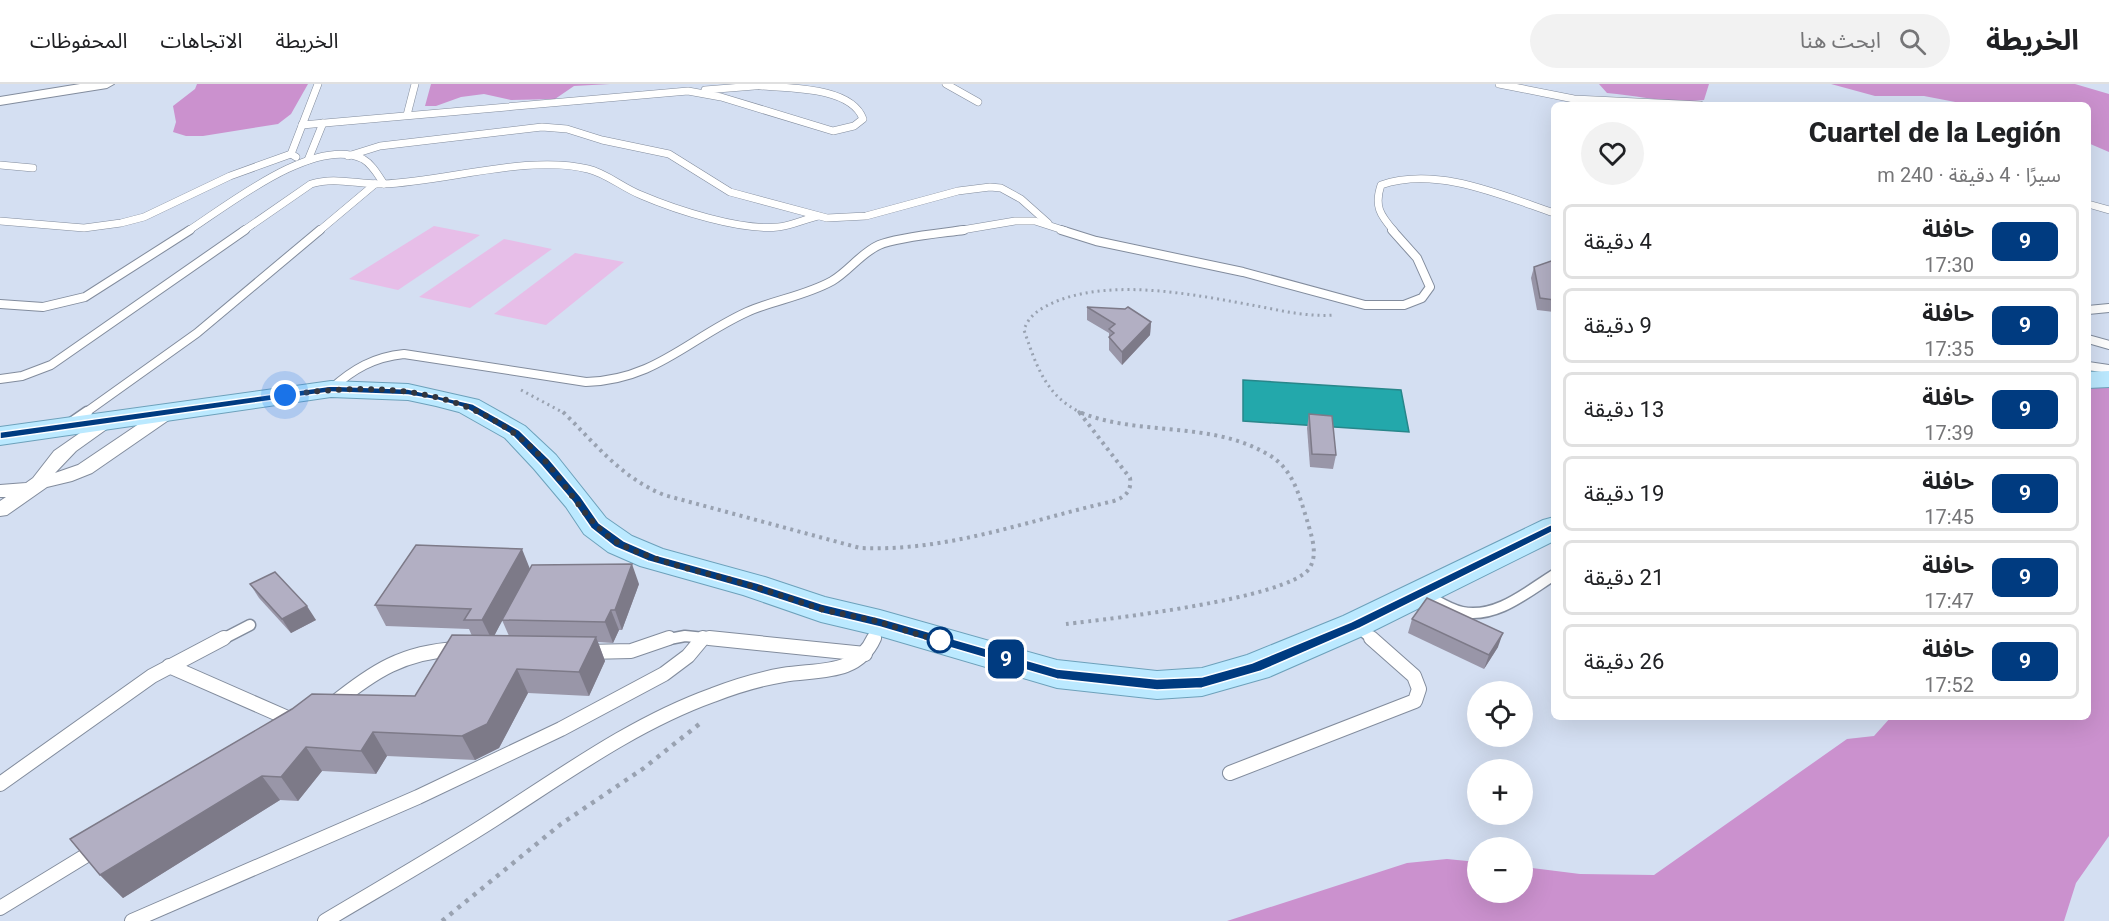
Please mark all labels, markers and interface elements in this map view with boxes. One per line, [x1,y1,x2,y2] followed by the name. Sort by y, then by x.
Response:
[1530,14,1950,68] search box
[1986,24,2079,57] text: الخريطة
[1896,25,1929,58] icon: search
[1800,28,1881,53] text: ابحث هنا
[30,29,127,53] text: المحفوظات
[160,29,242,53] text: الاتجاهات
[275,29,338,53] text: الخريطة
[1809,116,2061,149] text: Cuartel de la Legión
[1581,122,1644,185] button: heart
[1877,163,2061,187] text: سيرًا · 4 دقيقة · 240 m
[1922,217,1974,242] text: حافلة
[1584,229,1652,254] text: 4 دقيقة
[2019,229,2031,253] text: 9
[1924,253,1974,277] text: 17:30
[1922,301,1974,326] text: حافلة
[1584,313,1652,338] text: 9 دقيقة
[2019,313,2031,337] text: 9
[1924,337,1974,361] text: 17:35
[270,380,300,410] your location
[1922,385,1974,410] text: حافلة
[1584,397,1664,422] text: 13 دقيقة
[2019,397,2031,421] text: 9
[1924,421,1974,445] text: 17:39
[1922,469,1974,494] text: حافلة
[1584,481,1664,506] text: 19 دقيقة
[2019,481,2031,505] text: 9
[1924,505,1974,529] text: 17:45
[1922,553,1974,578] text: حافلة
[1584,565,1664,590] text: 21 دقيقة
[2019,565,2031,589] text: 9
[1924,589,1974,613] text: 17:47
[927,627,953,653] unlabelled marker
[1922,637,1974,662] text: حافلة
[986,640,1026,678] line badge: 9
[1000,647,1012,671] text: 9
[1584,649,1664,674] text: 26 دقيقة
[2019,649,2031,673] text: 9
[1924,673,1974,697] text: 17:52
[1467,681,1533,903] map controls
[1467,681,1533,747] button: locate
[1467,759,1533,825] button: +
[1467,837,1533,903] button: −

